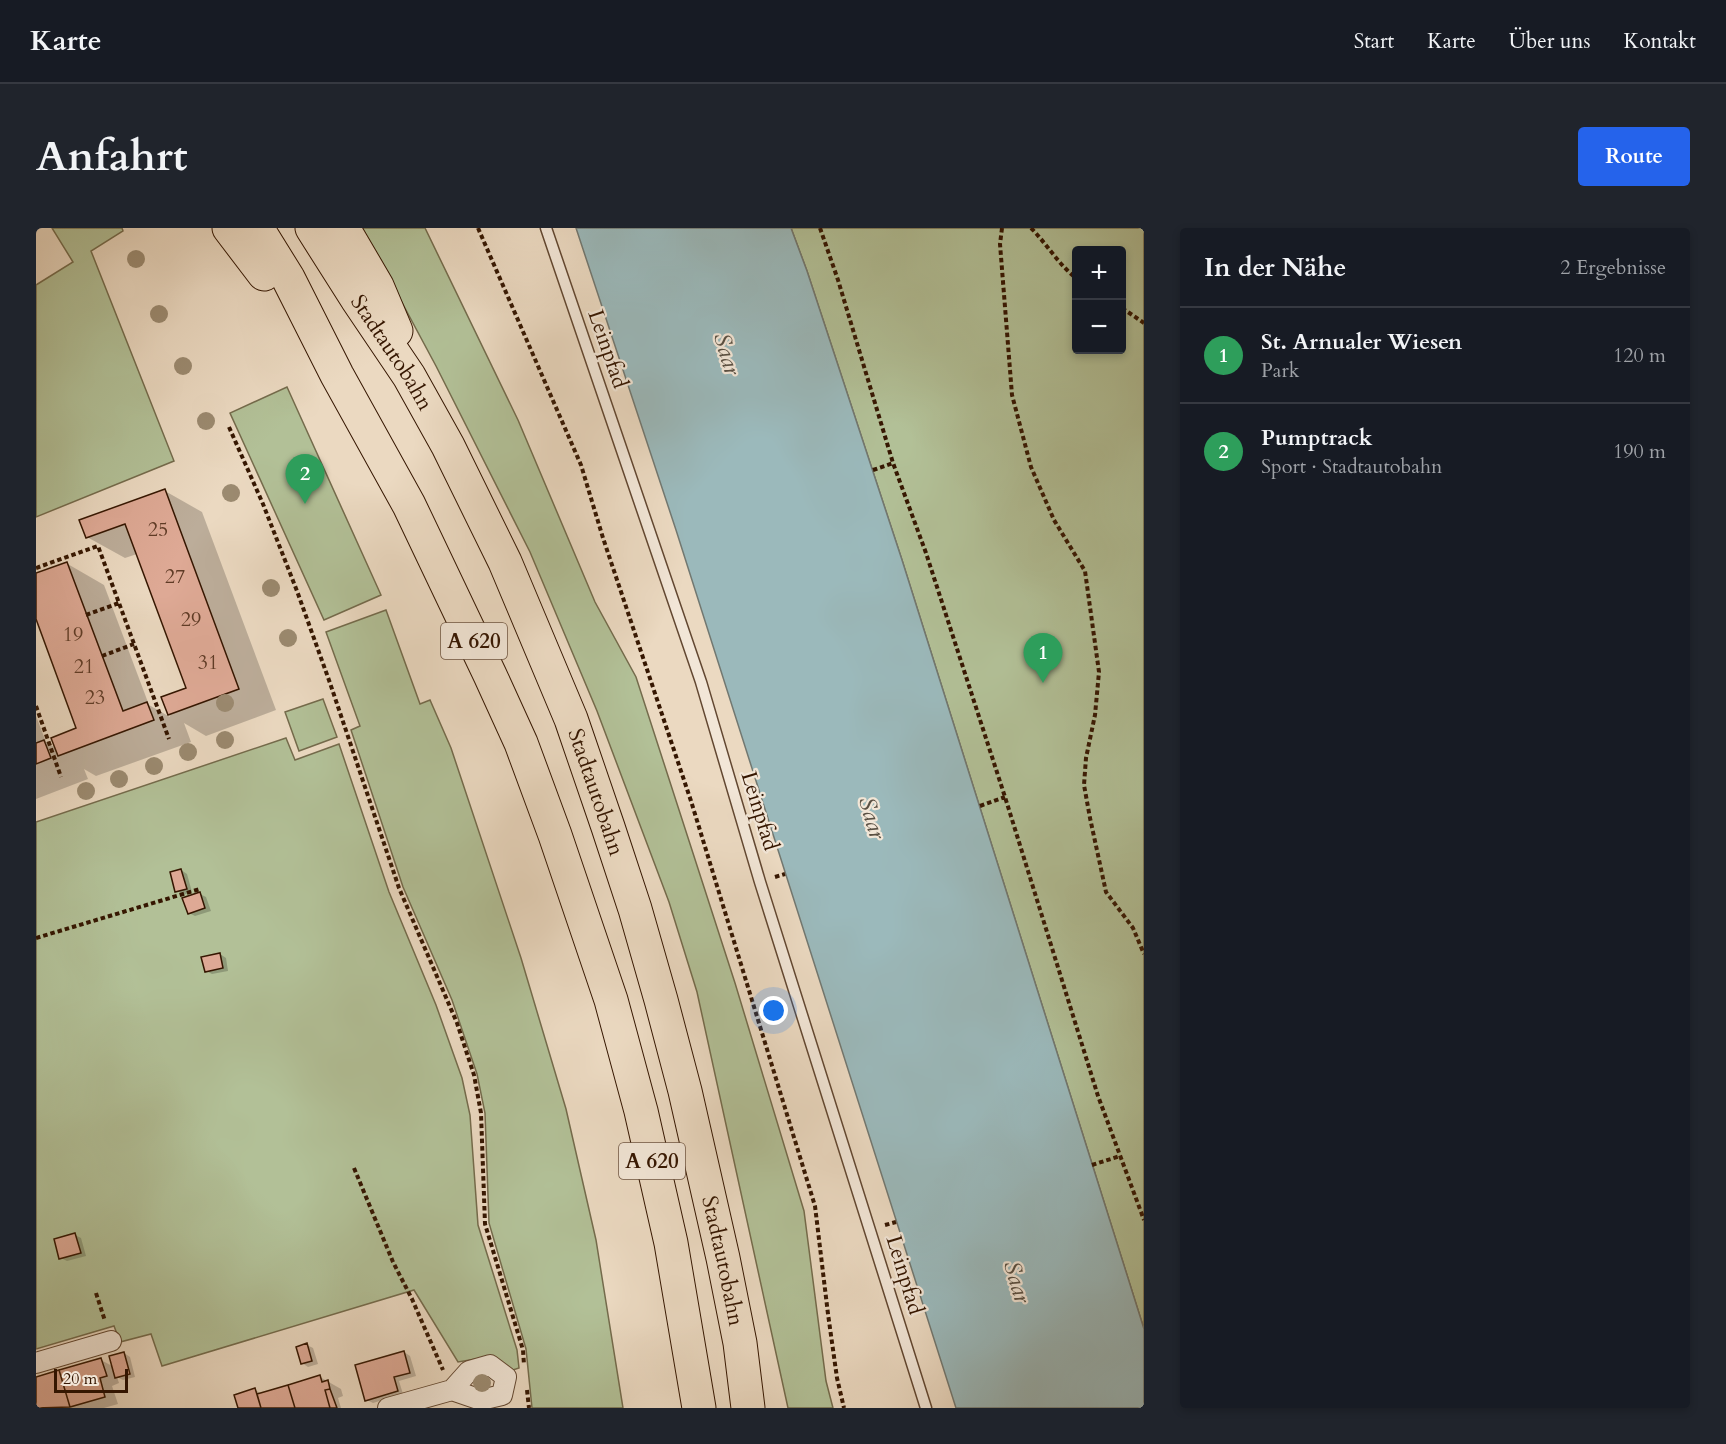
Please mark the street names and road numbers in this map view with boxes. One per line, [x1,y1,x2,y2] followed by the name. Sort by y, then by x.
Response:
[343,289,440,416] street label: Stadtautobahn
[581,306,636,393] street label: Leinpfad
[441,623,507,659] road number: A 620
[560,725,632,860] street label: Stadtautobahn
[734,768,786,855] street label: Leinpfad
[619,1143,685,1179] road number: A 620
[694,1193,751,1329] street label: Stadtautobahn
[879,1232,931,1319] street label: Leinpfad

